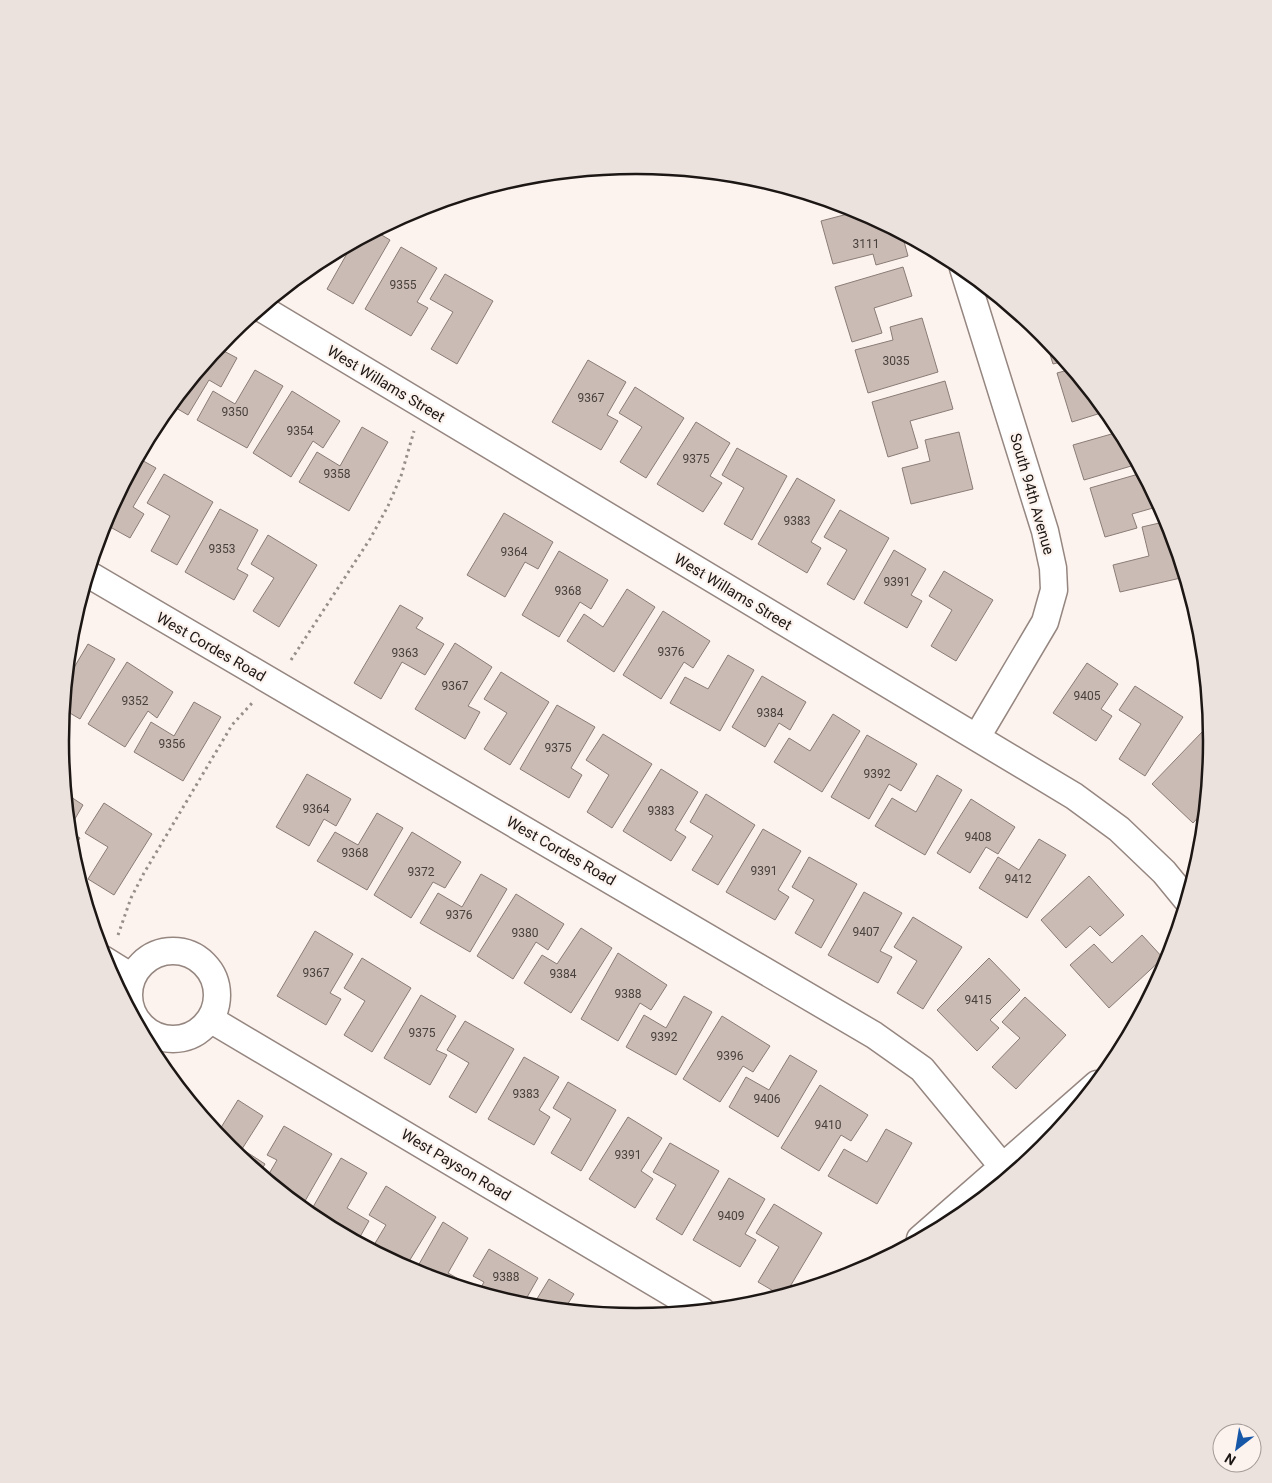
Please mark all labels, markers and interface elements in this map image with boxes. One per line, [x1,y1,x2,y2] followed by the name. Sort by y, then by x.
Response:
[853,237,879,251] house number: 3111
[390,278,417,292] house number: 9355
[324,342,448,426] street label: West Willams Street
[883,354,910,368] house number: 3035
[578,391,605,405] house number: 9367
[222,405,249,419] house number: 9350
[287,424,314,438] house number: 9354
[1006,431,1058,557] street label: South 94th Avenue
[683,452,710,466] house number: 9375
[324,467,351,481] house number: 9358
[784,514,810,528] house number: 9383
[209,542,235,556] house number: 9353
[501,545,528,559] house number: 9364
[671,550,795,634] street label: West Willams Street
[884,575,910,589] house number: 9391
[555,584,582,598] house number: 9368
[153,608,269,686] street label: West Cordes Road
[658,645,685,659] house number: 9376
[392,646,418,660] house number: 9363
[442,679,469,693] house number: 9367
[1074,689,1101,703] house number: 9405
[122,694,149,708] house number: 9352
[757,706,784,720] house number: 9384
[159,737,186,751] house number: 9356
[545,741,572,755] house number: 9375
[864,767,891,781] house number: 9392
[303,802,330,816] house number: 9364
[648,804,674,818] house number: 9383
[503,812,619,890] street label: West Cordes Road
[965,830,992,844] house number: 9408
[342,846,369,860] house number: 9368
[751,864,777,878] house number: 9391
[408,865,435,879] house number: 9372
[1005,872,1032,886] house number: 9412
[446,908,473,922] house number: 9376
[853,925,880,939] house number: 9407
[512,926,539,940] house number: 9380
[303,966,330,980] house number: 9367
[550,967,577,981] house number: 9384
[615,987,642,1001] house number: 9388
[965,993,992,1007] house number: 9415
[409,1026,436,1040] house number: 9375
[651,1030,678,1044] house number: 9392
[717,1049,744,1063] house number: 9396
[513,1087,539,1101] house number: 9383
[754,1092,781,1106] house number: 9406
[815,1118,842,1132] house number: 9410
[398,1125,514,1205] street label: West Payson Road
[615,1148,641,1162] house number: 9391
[718,1209,744,1223] house number: 9409
[493,1270,520,1284] house number: 9388
[1212,1423,1262,1473] north arrow
[1222,1450,1239,1469] text: N

